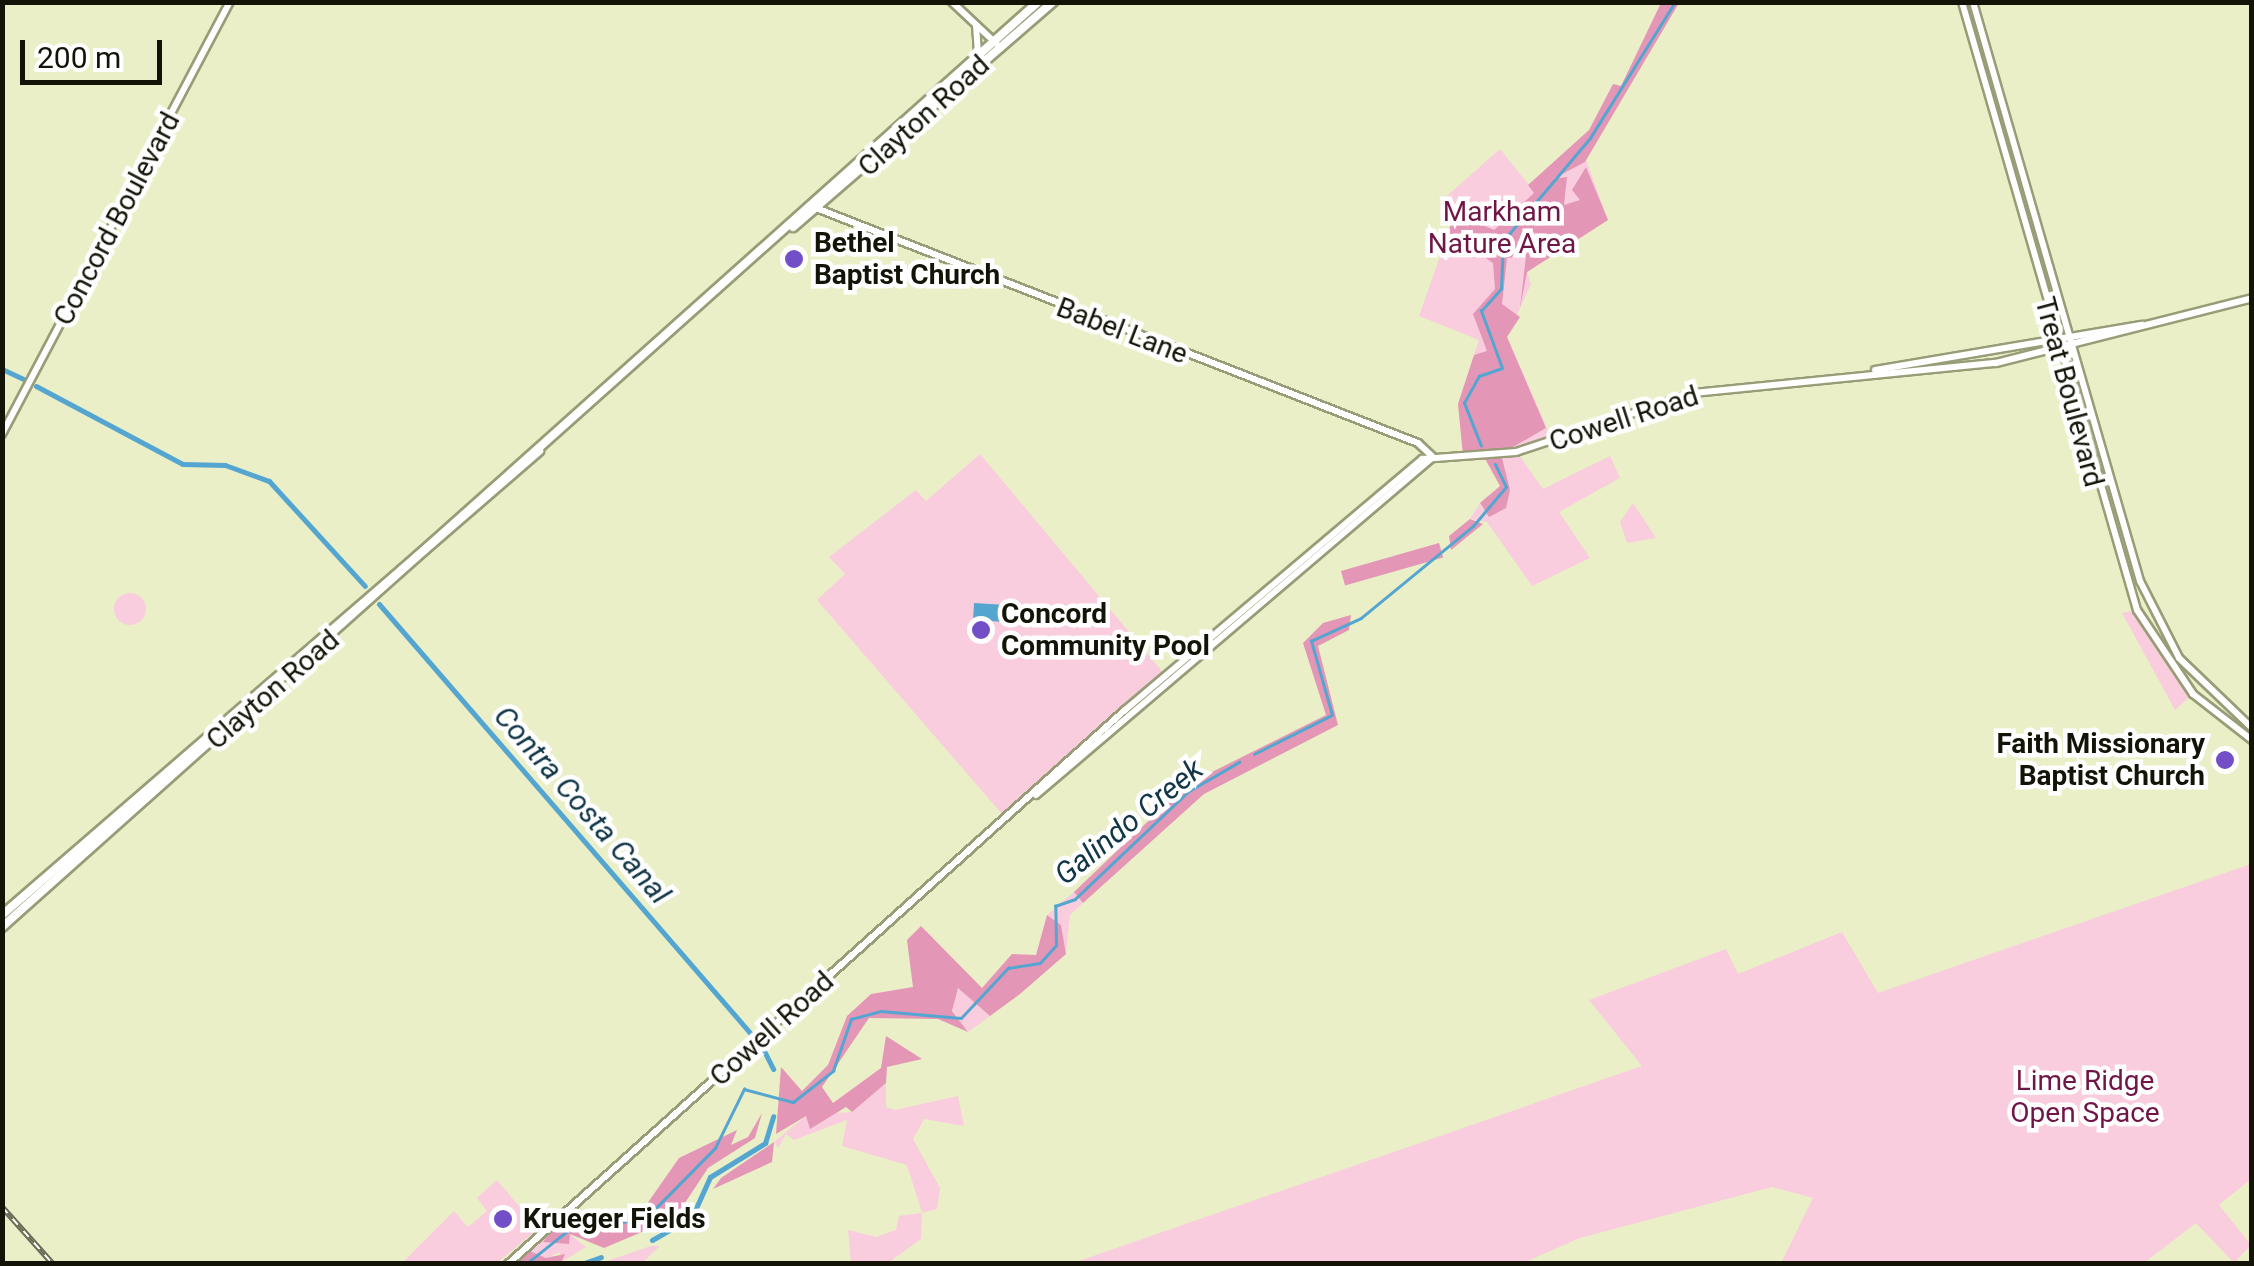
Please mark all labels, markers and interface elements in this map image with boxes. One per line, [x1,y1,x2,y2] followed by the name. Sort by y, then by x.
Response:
[25,20,168,82] scale bar
[37,40,121,75] text: 200 m
[852,48,996,184] street label: Clayton Road
[47,107,187,331] street label: Concord Boulevard
[1428,195,1576,261] park label: Markham Nature Area
[814,226,1000,292] place label: Bethel Baptist Church
[783,248,805,270] marker: Bethel Baptist Church
[1052,291,1192,371] street label: Babel Lane
[2028,293,2110,491] street label: Treat Boulevard
[1545,379,1703,459] street label: Cowell Road
[1001,597,1210,663] place label: Concord Community Pool
[970,619,992,641] marker: Concord Community Pool
[200,623,346,757] street label: Clayton Road
[486,699,678,911] water label: Contra Costa Canal
[1996,727,2205,793] place label: Faith Missionary Baptist Church
[2214,749,2236,771] marker: Faith Missionary Baptist Church
[1048,751,1210,893] water label: Galindo Creek
[703,965,841,1093] street label: Cowell Road
[2010,1064,2160,1130] park label: Lime Ridge Open Space
[523,1202,706,1236] place label: Krueger Fields
[492,1208,514,1230] marker: Krueger Fields

